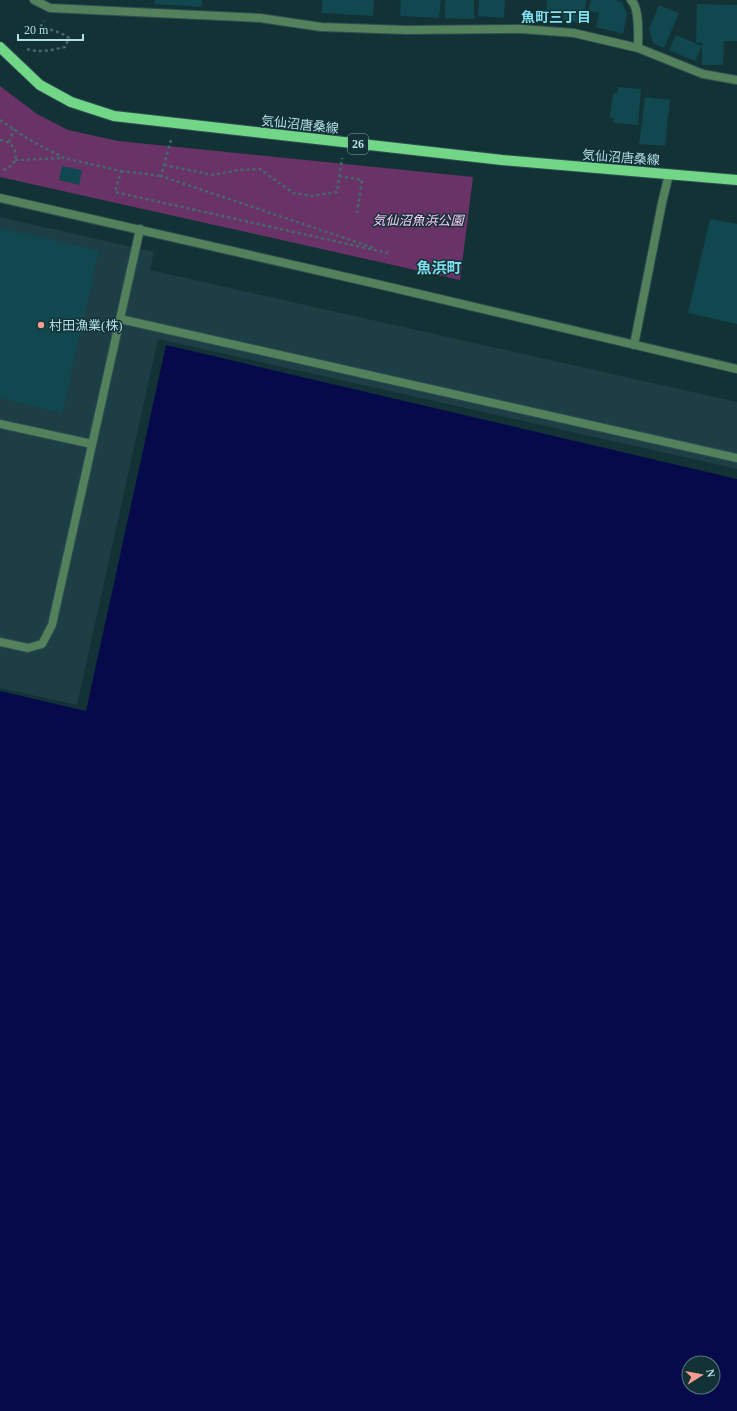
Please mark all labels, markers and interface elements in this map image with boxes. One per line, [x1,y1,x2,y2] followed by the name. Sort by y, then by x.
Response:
[521,10,591,25] district label: 魚町三丁目
[18,16,83,42] scale bar
[24,23,49,37] text: 20 m
[260,113,340,136] street label: 気仙沼唐桑線
[348,134,368,154] road number: 26
[582,147,660,168] street label: 気仙沼唐桑線
[372,213,465,228] park label: 気仙沼魚浜公園
[416,260,462,276] district label: 魚浜町
[49,318,123,333] place label: 村田漁業(株)
[36,320,46,330] marker: 村田漁業(株)
[681,1355,721,1395] north arrow
[704,1368,717,1378] text: N

